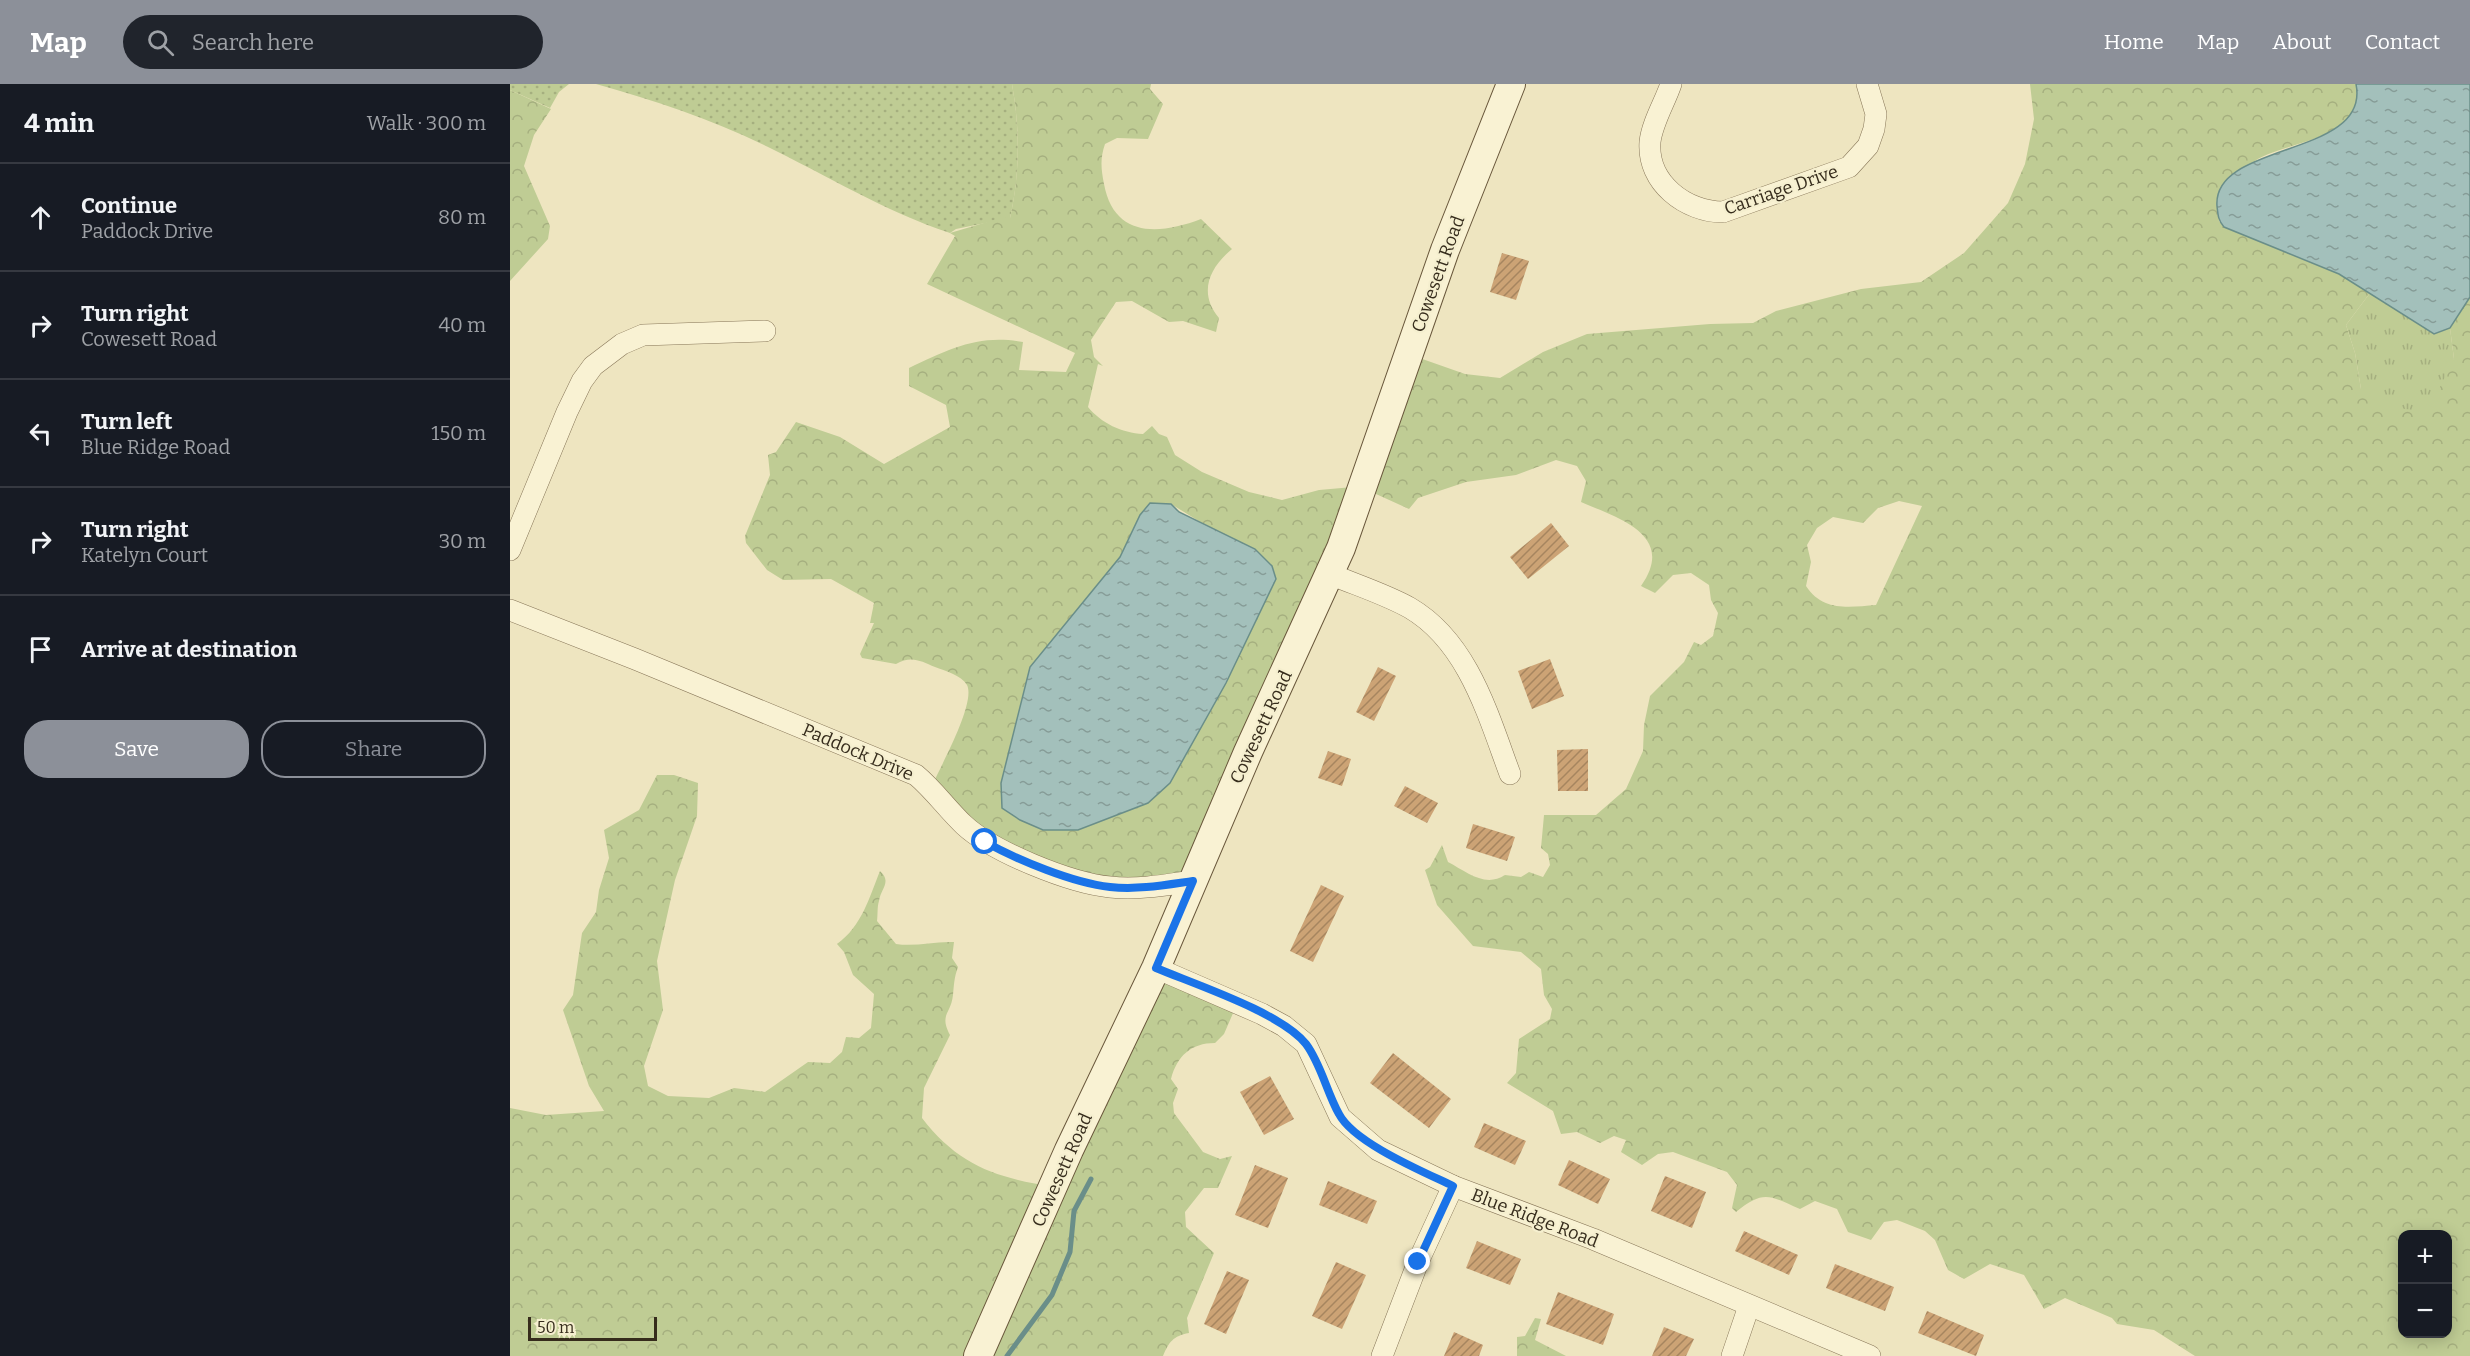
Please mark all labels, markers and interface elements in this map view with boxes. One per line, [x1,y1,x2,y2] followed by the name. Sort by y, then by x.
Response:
[123,15,543,69] search box
[30,26,87,59] text: Map
[144,26,177,59] icon: search
[192,29,314,56] text: Search here
[2104,29,2164,55] text: Home
[2197,29,2239,55] text: Map
[2272,29,2332,55] text: About
[2365,29,2440,55] text: Contact
[24,108,94,139] text: 4 min
[367,111,486,135] text: Walk · 300 m
[1721,160,1841,220] street label: Carriage Drive
[81,192,177,219] text: Continue
[24,201,57,234] icon: ahead
[438,205,486,229] text: 80 m
[1407,212,1469,335] street label: Cowesett Road
[81,219,213,243] text: Paddock Drive
[81,300,189,327] text: Turn right
[24,309,57,342] icon: right
[438,313,486,337] text: 40 m
[81,327,217,351] text: Cowesett Road
[81,408,173,435] text: Turn left
[24,417,57,450] icon: left
[431,421,486,445] text: 150 m
[81,435,230,459] text: Blue Ridge Road
[81,516,189,543] text: Turn right
[24,525,57,558] icon: right
[439,529,486,553] text: 30 m
[81,543,208,567] text: Katelyn Court
[24,633,57,666] icon: arrive
[81,636,297,663] text: Arrive at destination
[1225,667,1297,787] street label: Cowesett Road
[799,719,917,785] street label: Paddock Drive
[24,720,249,778] button: Save
[261,720,486,778] button: Share
[971,828,997,854] route start
[1027,1109,1097,1230] street label: Cowesett Road
[1468,1184,1602,1252] street label: Blue Ridge Road
[2398,1230,2452,1338] map controls
[2398,1230,2452,1284] button: +
[1404,1248,1430,1274] route end
[2398,1284,2452,1338] button: −
[528,1314,657,1342] scale bar
[537,1318,574,1337] text: 50 m

